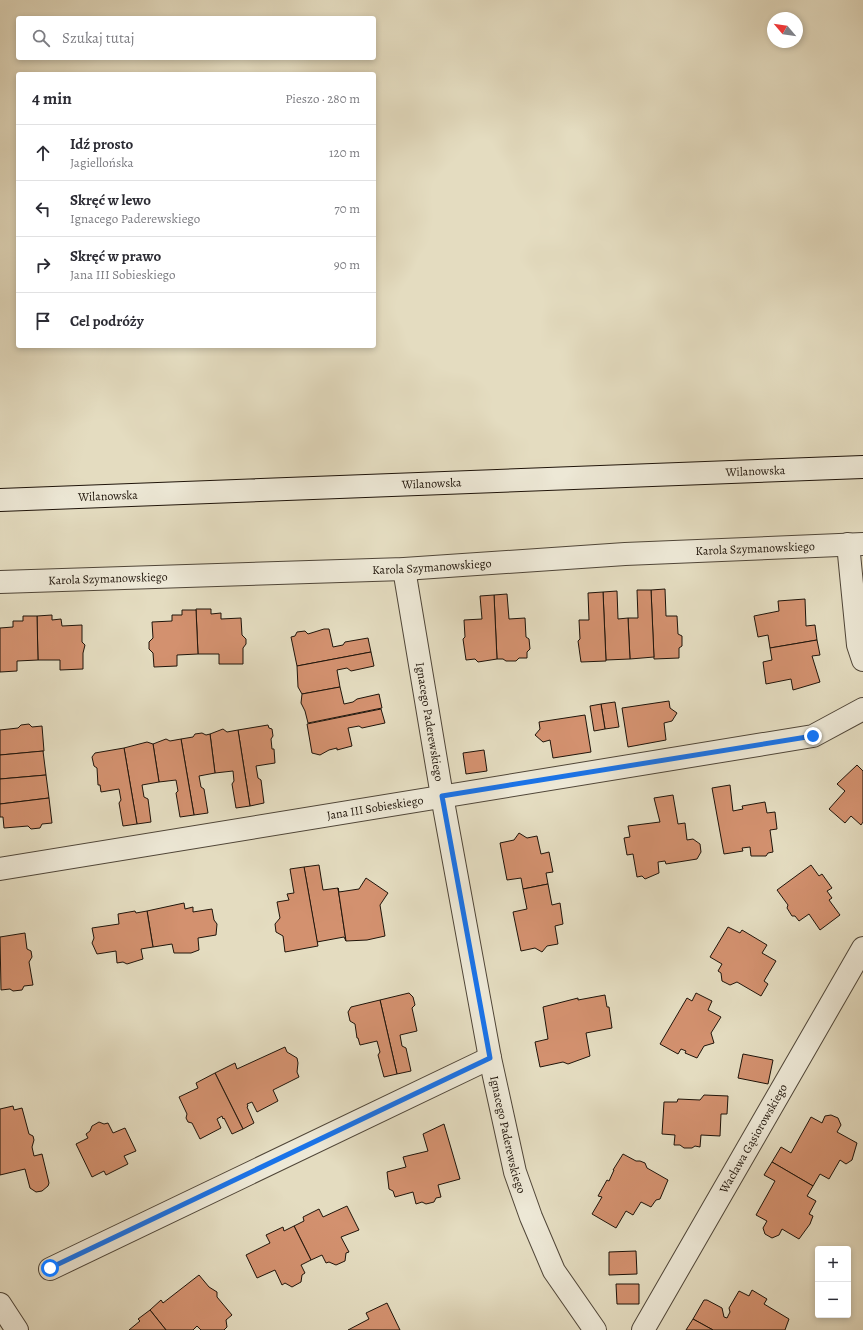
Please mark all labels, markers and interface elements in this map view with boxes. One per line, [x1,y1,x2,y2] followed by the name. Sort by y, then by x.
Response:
[767,12,803,48] north arrow
[16,16,376,60] search box
[30,27,52,49] icon: search
[62,28,135,48] text: Szukaj tutaj
[32,87,72,110] text: 4 min
[285,90,360,107] text: Pieszo · 280 m
[70,134,133,154] text: Idź prosto
[32,142,54,164] icon: ahead
[329,144,360,161] text: 120 m
[70,154,134,171] text: Jagiellońska
[70,190,151,210] text: Skręć w lewo
[32,198,54,220] icon: left
[334,200,360,217] text: 70 m
[70,210,200,227] text: Ignacego Paderewskiego
[70,246,161,266] text: Skręć w prawo
[32,254,54,276] icon: right
[334,256,360,273] text: 90 m
[70,266,176,283] text: Jana III Sobieskiego
[32,310,54,332] icon: arrive
[70,311,144,331] text: Cel podróży
[724,462,786,480] street label: Wilanowska
[401,474,462,493] street label: Wilanowska
[77,487,138,505] street label: Wilanowska
[695,538,815,559] street label: Karola Szymanowskiego
[372,555,492,578] street label: Karola Szymanowskiego
[48,569,168,588] street label: Karola Szymanowskiego
[412,661,447,783] street label: Ignacego Paderewskiego
[804,727,822,745] route end
[326,792,424,823] street label: Jana III Sobieskiego
[486,1074,530,1195] street label: Ignacego Paderewskiego
[715,1081,791,1197] street label: Wacława Gąsiorowskiego
[815,1246,851,1318] map controls
[815,1246,851,1282] button: +
[41,1259,59,1277] route start
[815,1282,851,1318] button: −

